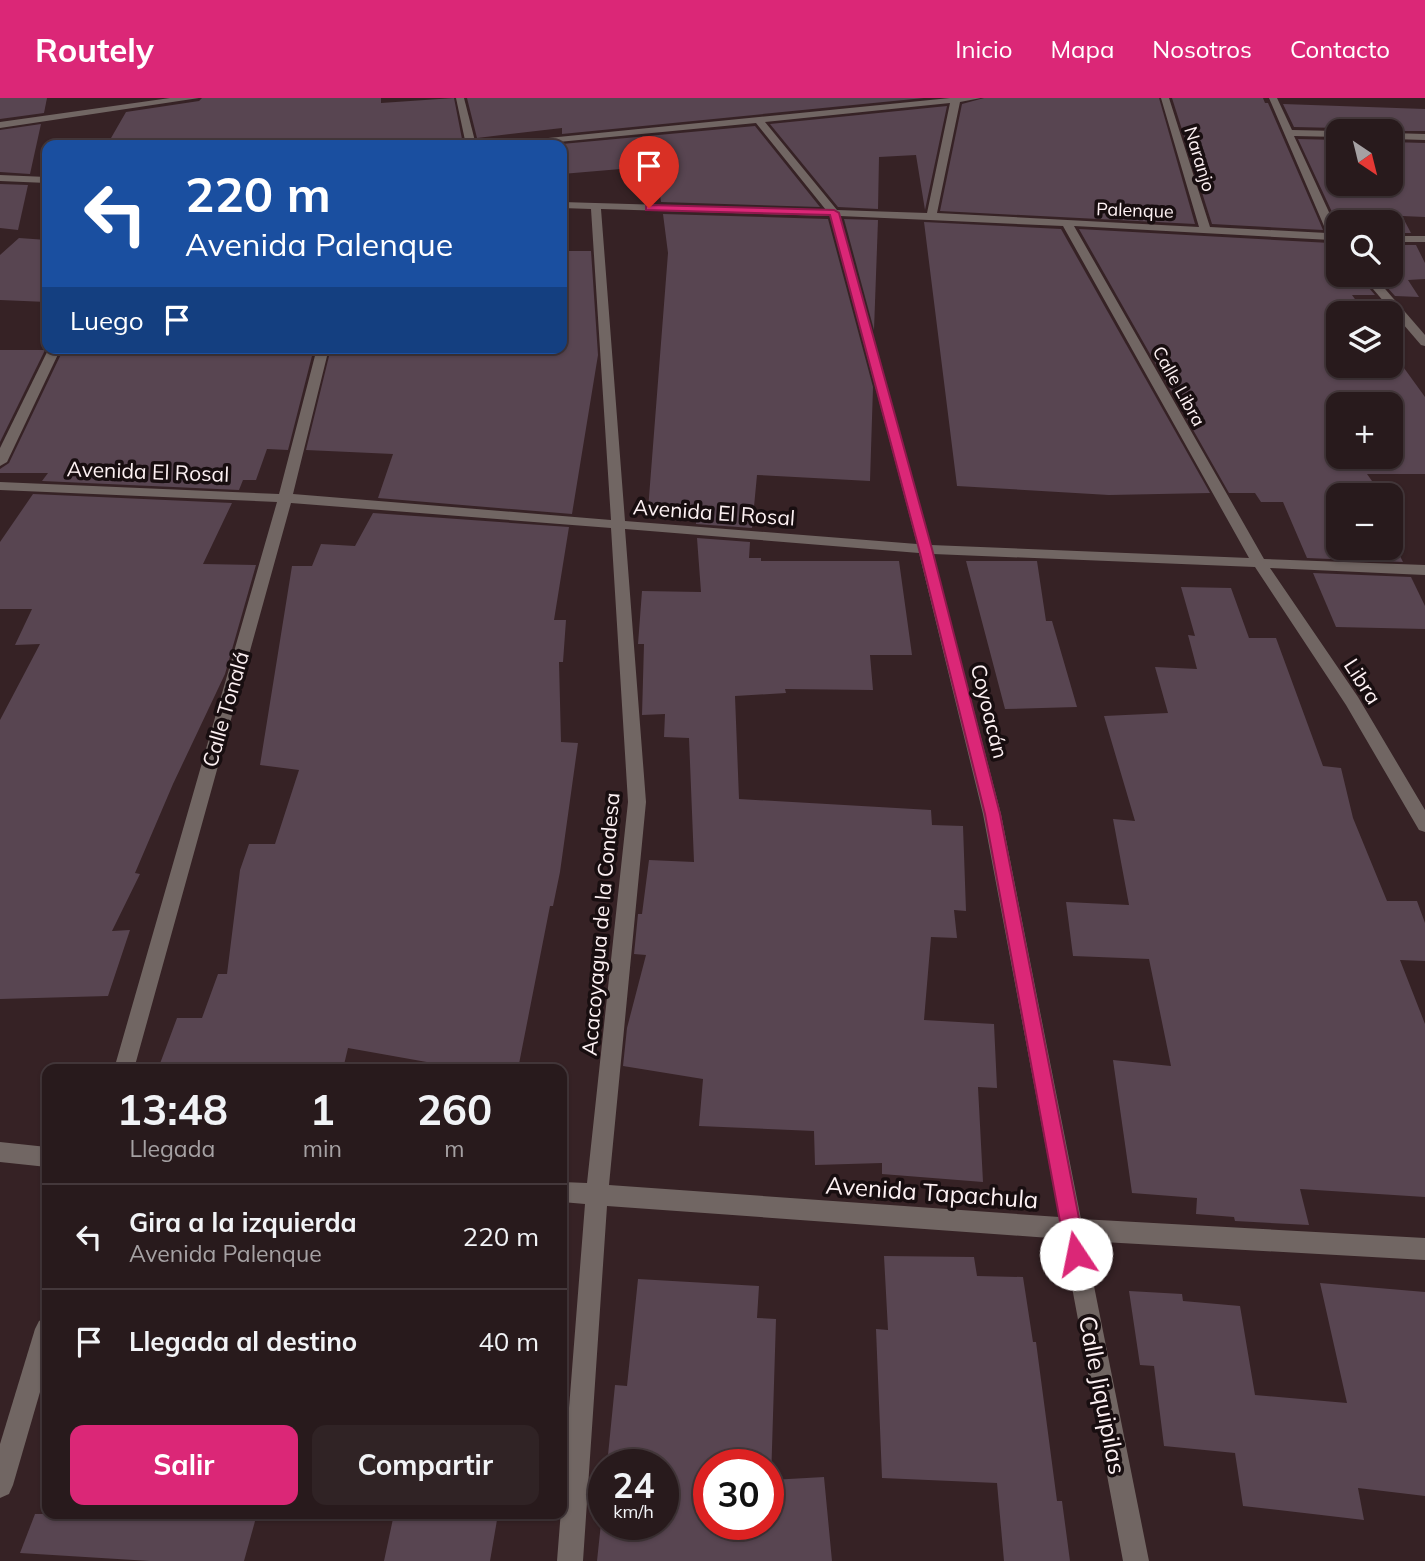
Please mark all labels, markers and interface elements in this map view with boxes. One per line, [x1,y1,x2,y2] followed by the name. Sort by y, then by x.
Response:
[35,29,154,70] text: Routely
[955,34,1012,64] text: Inicio
[1050,34,1114,64] text: Mapa
[1152,34,1252,64] text: Nosotros
[1290,34,1390,64] text: Contacto
[1326,119,1404,196] north arrow
[1326,119,1403,560] map controls
[1179,124,1221,194] street label: Naranjo
[619,136,679,208] pin
[630,147,668,185] icon: arrive
[185,163,331,224] text: 220 m
[70,168,161,259] icon: left
[1096,197,1174,223] street label: Palenque
[1326,210,1403,287] button: search
[185,224,453,264] text: Avenida Palenque
[158,301,196,339] icon: arrive
[1326,301,1403,378] button: layers
[70,304,144,337] text: Luego
[1148,342,1210,430] street label: Calle Libra
[1326,392,1403,469] button: +
[66,455,230,487] street label: Avenida El Rosal
[1326,483,1403,560] button: −
[632,493,796,531] street label: Avenida El Rosal
[196,648,254,770] street label: Calle Tonalá
[1339,653,1387,709] street label: Libra
[966,661,1014,761] street label: Coyoacán
[576,791,624,1057] street label: Acacoyagua de la Condesa
[117,1083,228,1136] text: 13:48
[310,1083,335,1136] text: 1
[417,1083,492,1136] text: 260
[129,1134,215,1163] text: Llegada
[303,1134,342,1163] text: min
[444,1134,465,1163] text: m
[825,1170,1039,1214] street label: Avenida Tapachula
[129,1206,357,1239] text: Gira a la izquierda
[1039,1217,1113,1291] position arrow
[70,1218,108,1256] icon: left
[463,1220,539,1253] text: 220 m
[129,1239,322,1268] text: Avenida Palenque
[1073,1313,1133,1477] street label: Calle Jiquipilas
[70,1323,108,1361] icon: arrive
[129,1325,357,1358] text: Llegada al destino
[478,1325,539,1358] text: 40 m
[70,1425,298,1505] button: Salir
[312,1425,539,1505] button: Compartir
[693,1449,784,1540] speed limit sign: 30
[612,1463,655,1507] text: 24
[613,1500,654,1523] text: km/h

